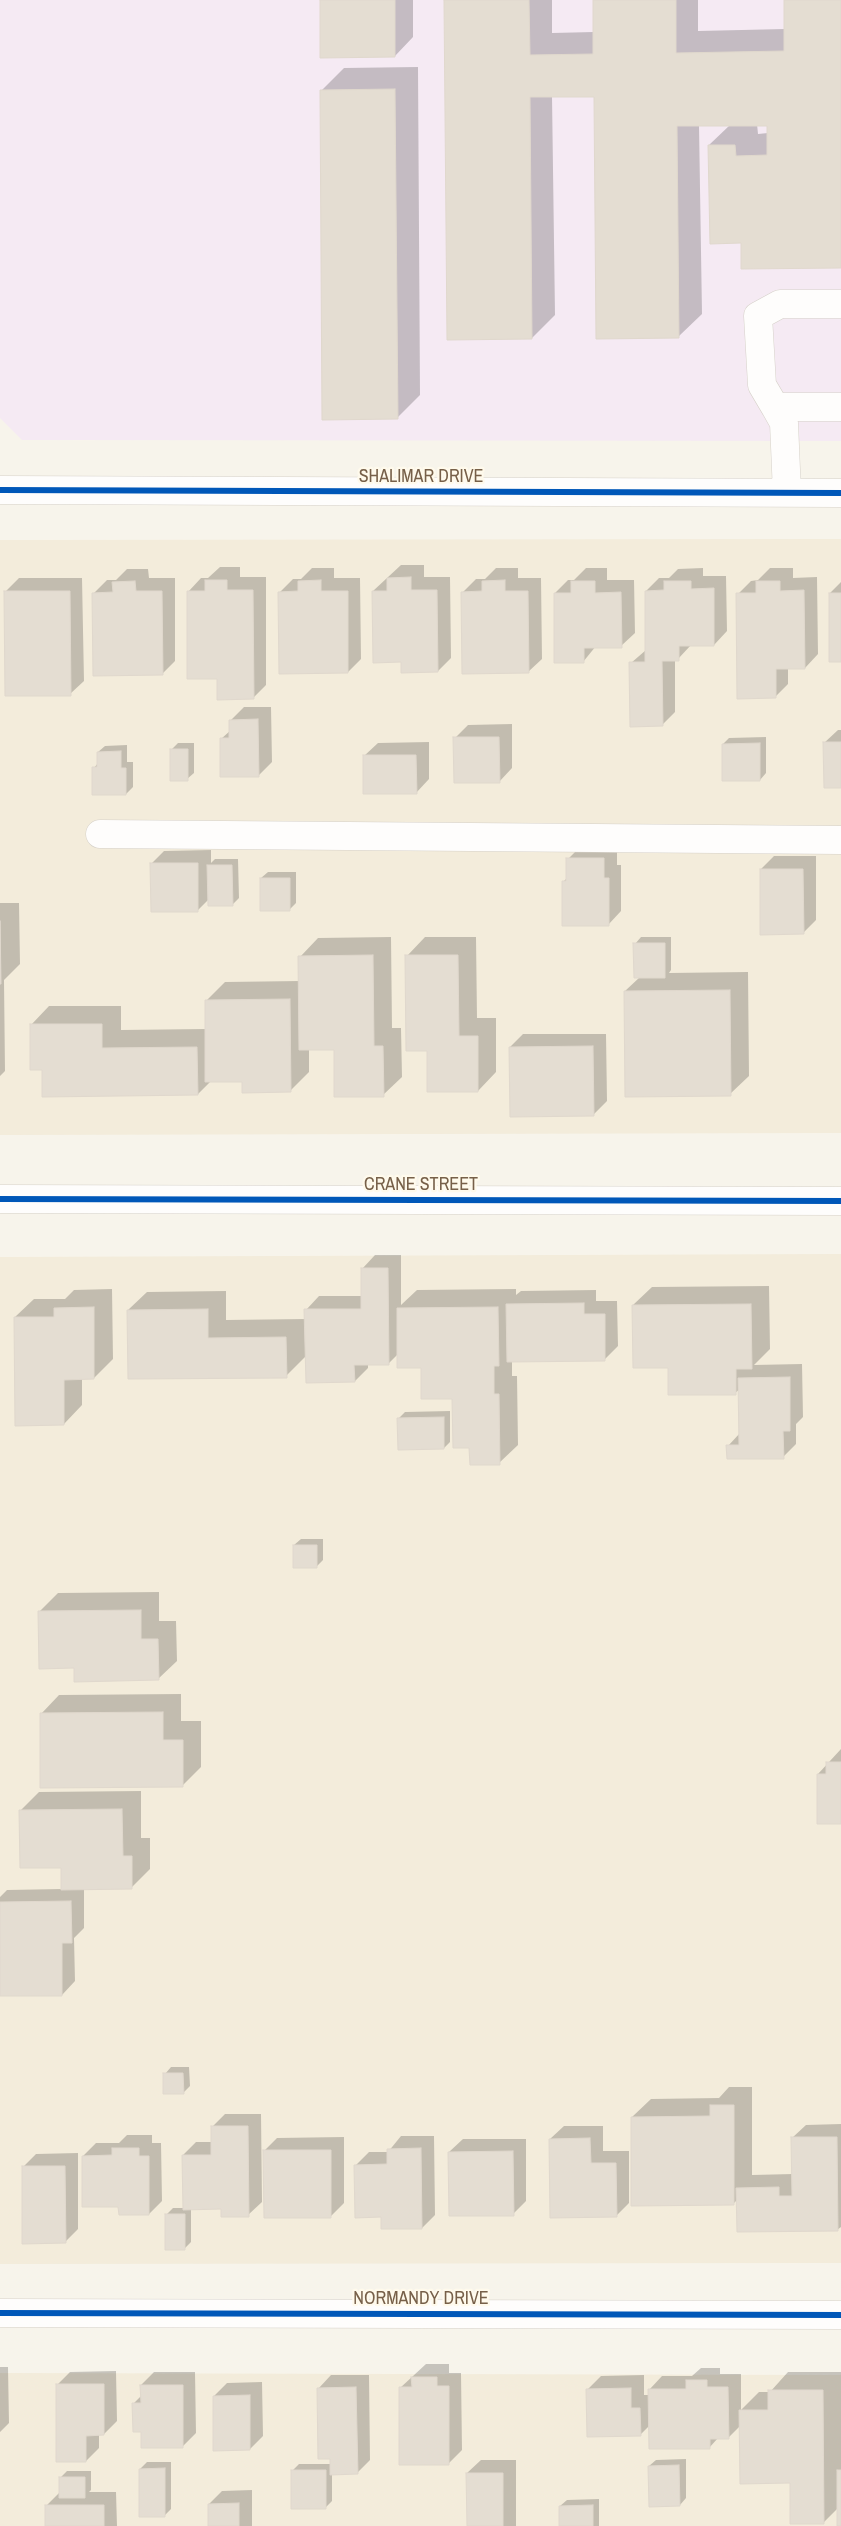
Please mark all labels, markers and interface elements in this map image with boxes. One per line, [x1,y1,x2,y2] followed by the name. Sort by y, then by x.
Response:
[359,466,483,488] street label: SHALIMAR DRIVE
[364,1174,478,1196] street label: CRANE STREET
[353,2288,489,2310] street label: NORMANDY DRIVE

